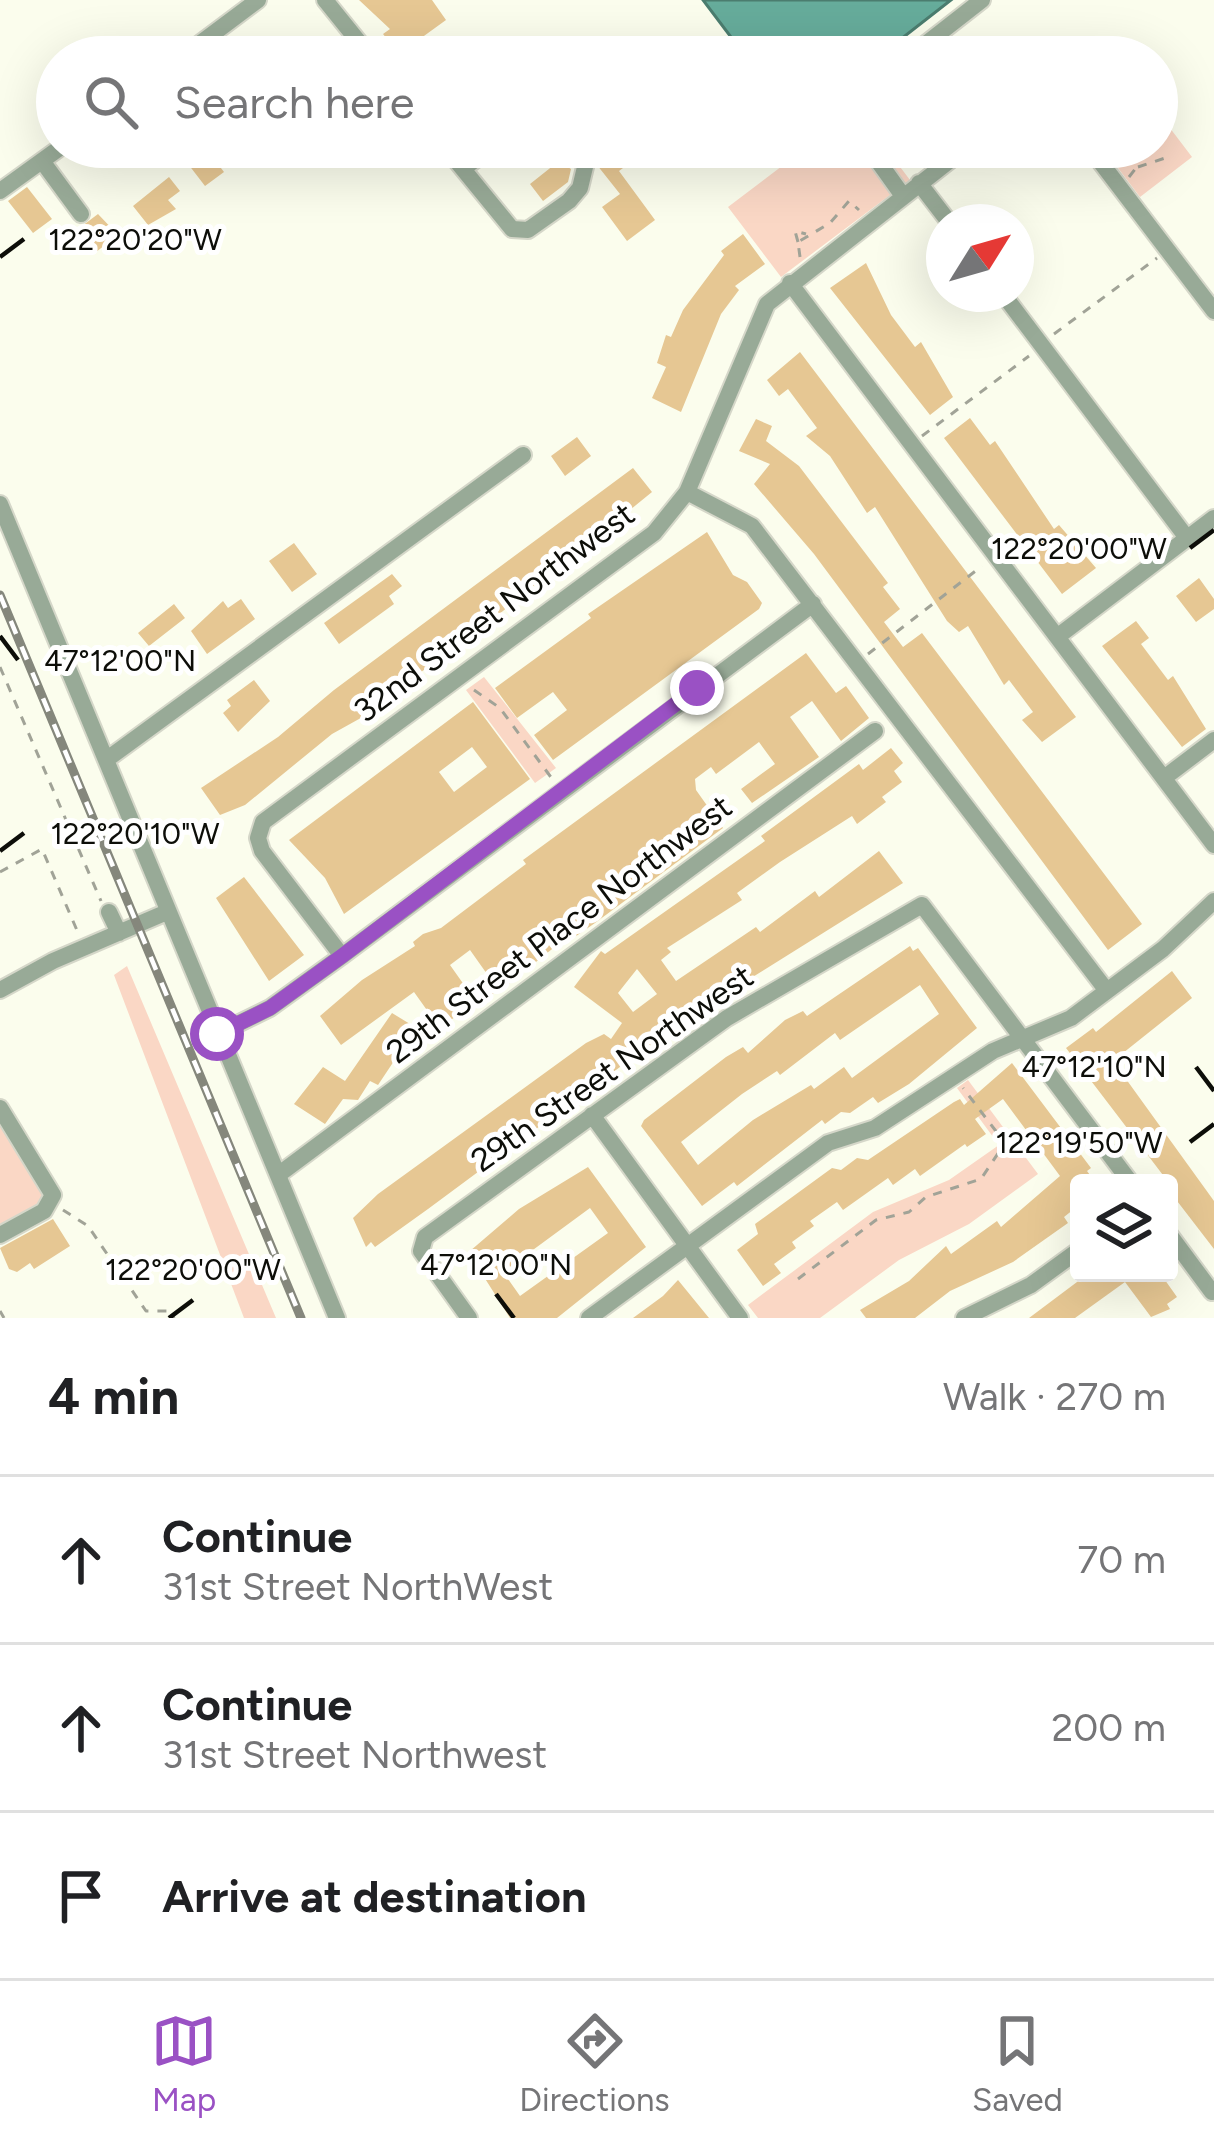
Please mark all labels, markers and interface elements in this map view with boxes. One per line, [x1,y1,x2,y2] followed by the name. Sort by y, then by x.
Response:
[36,36,1178,168] search box
[78,69,144,135] icon: search
[174,75,414,129] text: Search here
[926,204,1034,312] north arrow
[48,221,222,258] text: 122°20'20"W
[346,494,642,730] street label: 32nd Street Northwest
[991,530,1167,567] text: 122°20'00"W
[44,642,196,679] text: 47°12'00"N
[670,661,724,715] route end
[379,787,739,1071] street label: 29th Street Place Northwest
[50,815,220,852] text: 122°20'10"W
[464,956,760,1180] street label: 29th Street Northwest
[190,1007,244,1061] route start
[1021,1048,1167,1085] text: 47°12'10"N
[995,1124,1163,1161] text: 122°19'50"W
[1070,1174,1178,1282] map controls
[1070,1174,1178,1282] button: layers
[420,1246,572,1283] text: 47°12'00"N
[105,1251,281,1288] text: 122°20'00"W
[48,1366,179,1427] text: 4 min
[943,1373,1166,1420] text: Walk · 270 m
[162,1509,352,1563] text: Continue
[48,1527,114,1593] icon: ahead
[1077,1536,1166,1583] text: 70 m
[162,1563,553,1610] text: 31st Street NorthWest
[162,1677,352,1731] text: Continue
[48,1695,114,1761] icon: ahead
[1051,1704,1166,1751] text: 200 m
[162,1731,547,1778] text: 31st Street Northwest
[48,1863,114,1929] icon: arrive
[162,1869,586,1923] text: Arrive at destination
[151,2008,217,2119] tab: Map
[519,2008,670,2119] tab: Directions
[972,2008,1063,2119] tab: Saved

